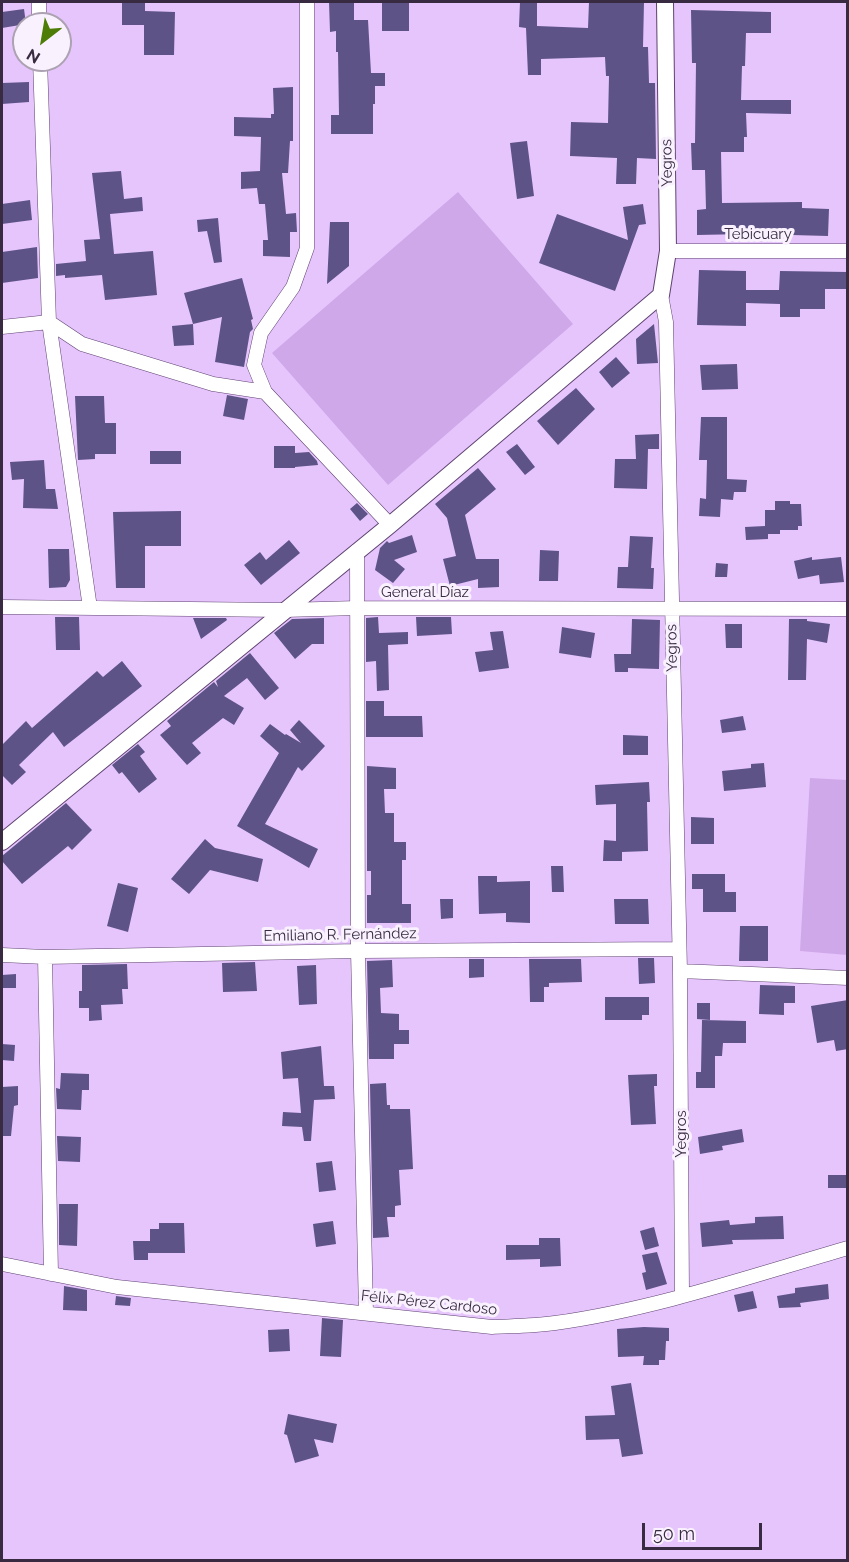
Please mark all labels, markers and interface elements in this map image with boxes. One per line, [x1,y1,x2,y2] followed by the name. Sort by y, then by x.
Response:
[12,12,72,72] north arrow
[23,45,44,67] text: N
[658,139,676,187] street label: Yegros
[724,225,792,243] street label: Tebicuary
[381,583,469,601] street label: General Díaz
[663,624,681,672] street label: Yegros
[263,925,417,945] street label: Emiliano R. Fernández
[672,1110,690,1158] street label: Yegros
[360,1287,498,1319] street label: Félix Pérez Cardoso
[645,1511,765,1549] scale bar
[653,1523,695,1544] text: 50 m

